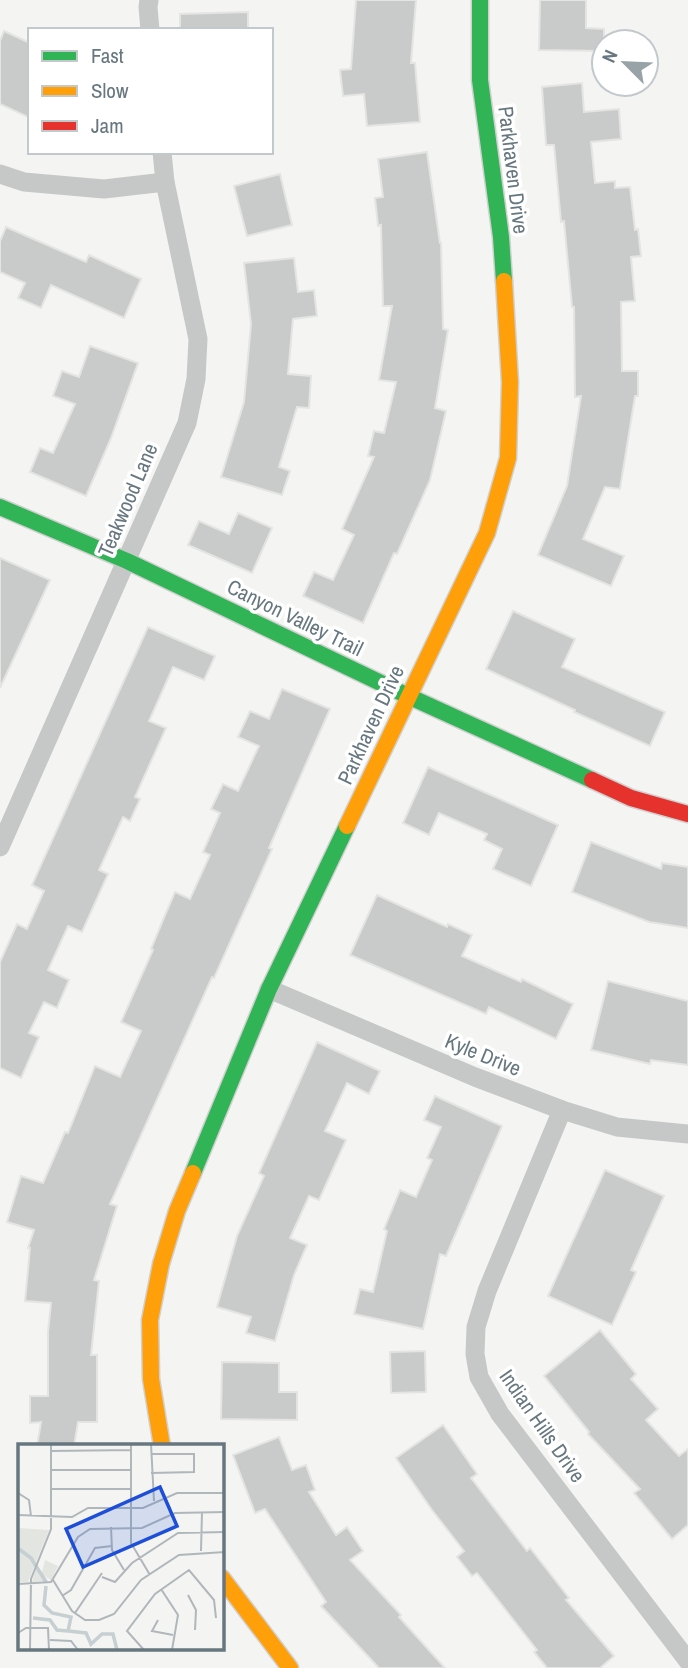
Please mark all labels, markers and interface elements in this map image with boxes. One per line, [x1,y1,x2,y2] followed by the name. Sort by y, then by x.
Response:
[28,28,273,154] legend
[590,28,660,98] north arrow
[91,41,124,70] text: Fast
[595,46,624,67] text: N
[91,76,129,105] text: Slow
[491,105,536,235] street label: Parkhaven Drive
[91,111,124,140] text: Jam
[91,439,164,561] street label: Teakwood Lane
[222,572,368,663] street label: Canyon Valley Trail
[330,661,411,789] street label: Parkhaven Drive
[441,1026,525,1083] street label: Kyle Drive
[493,1363,592,1488] street label: Indian Hills Drive
[18,1444,224,1650] inset map

